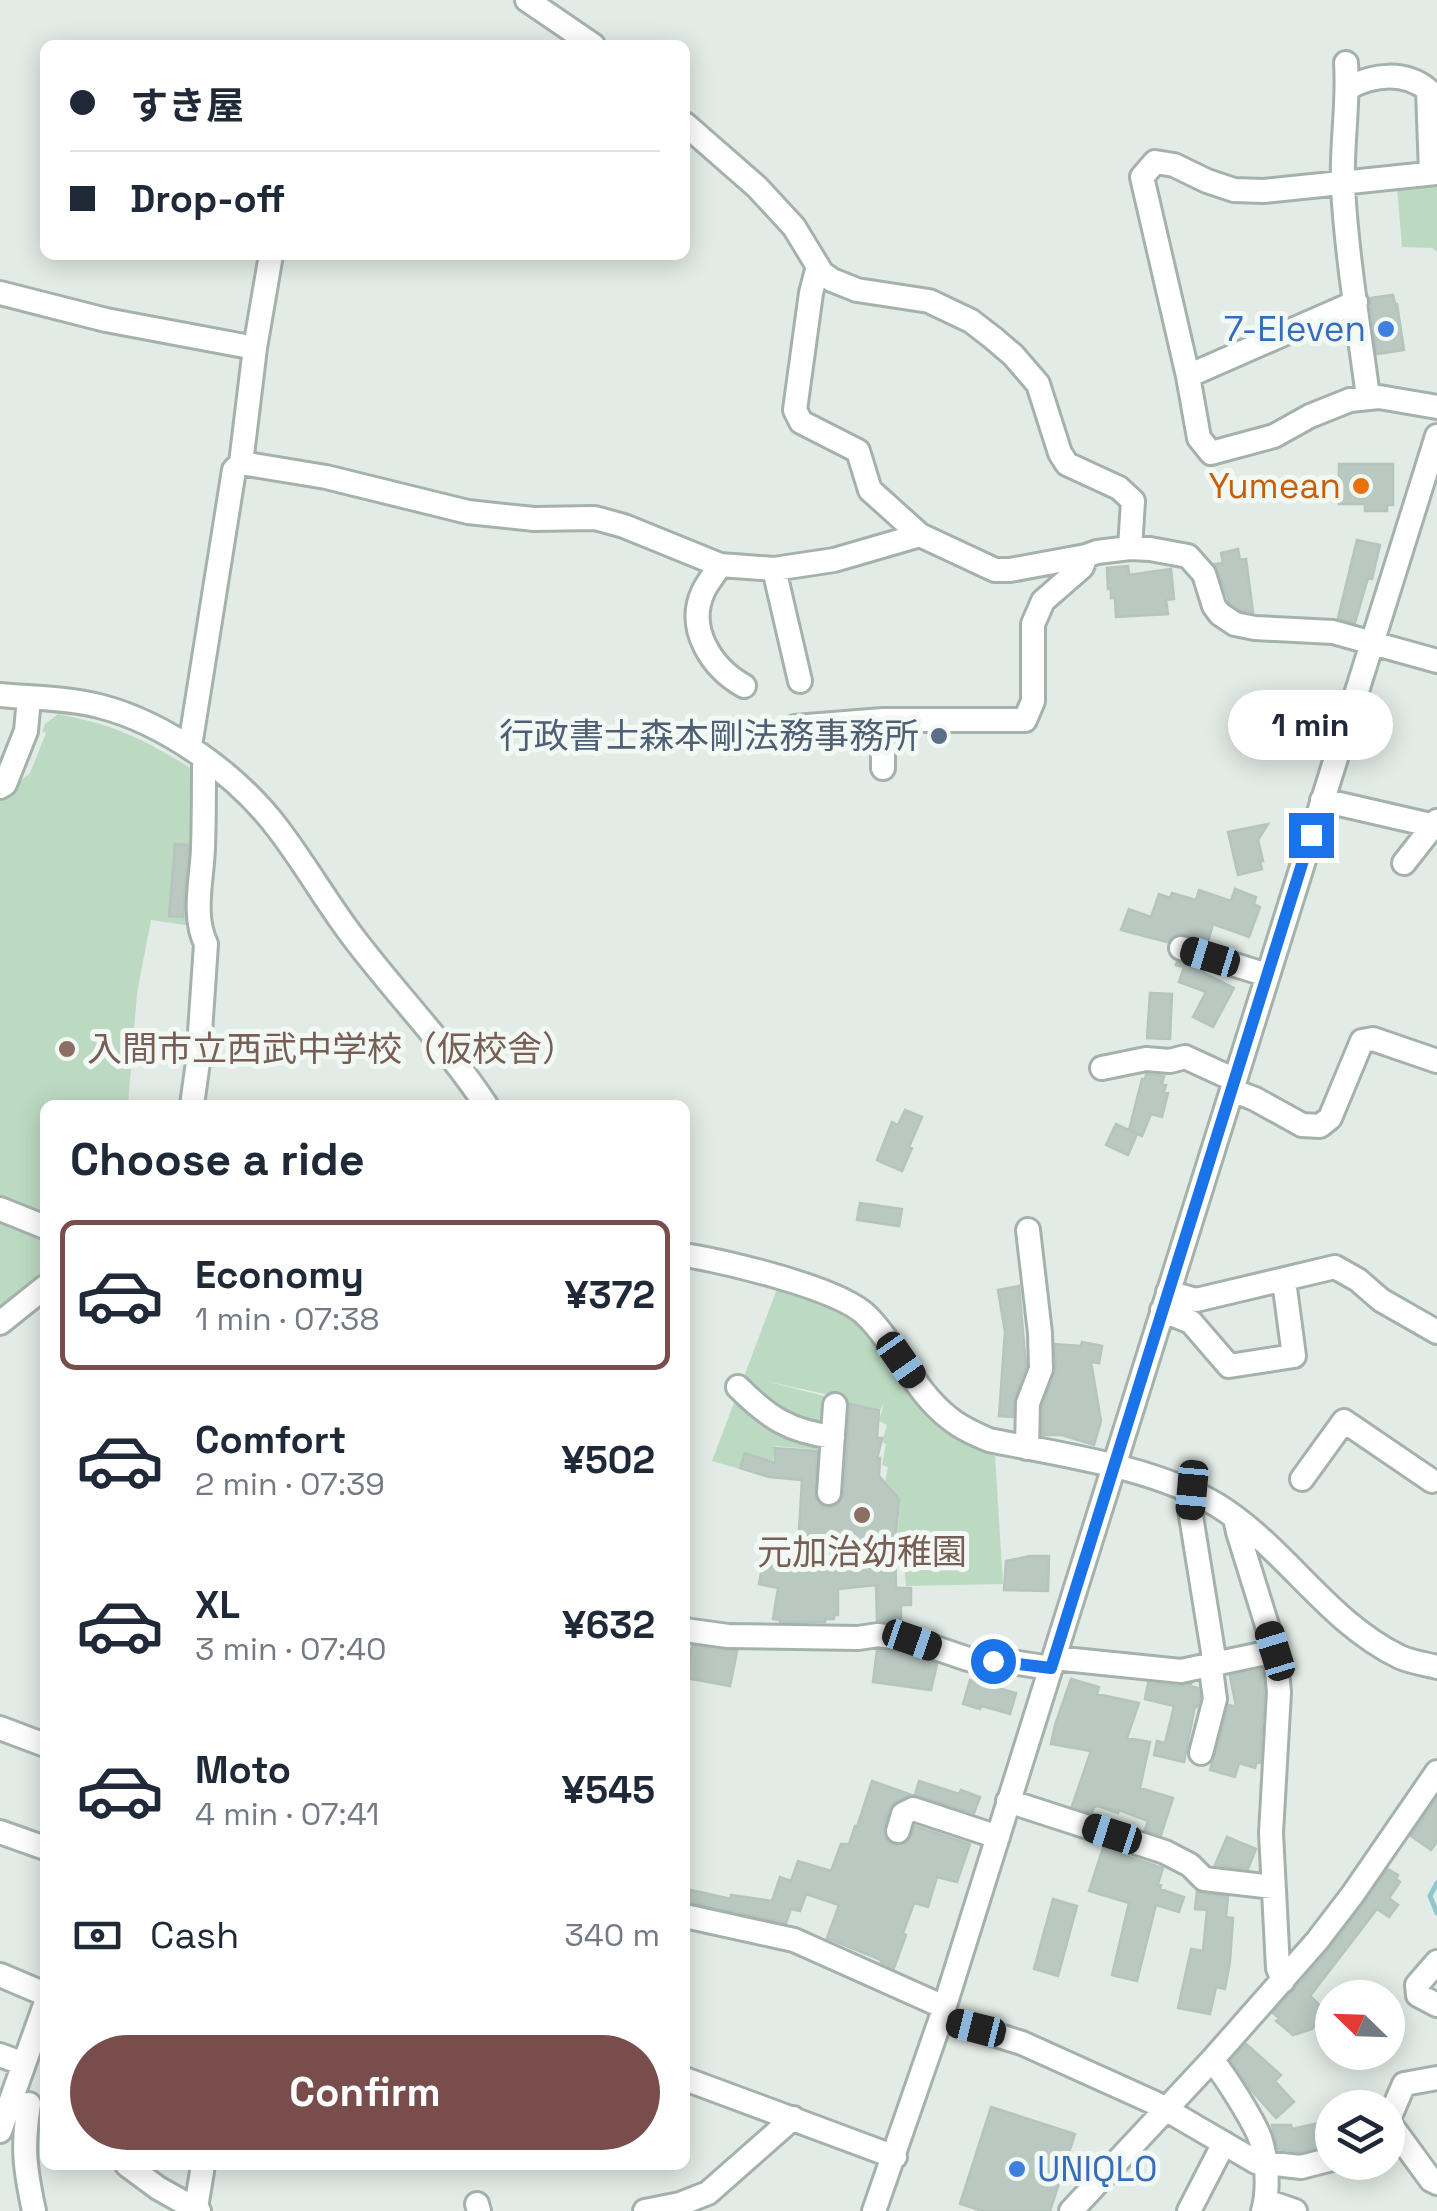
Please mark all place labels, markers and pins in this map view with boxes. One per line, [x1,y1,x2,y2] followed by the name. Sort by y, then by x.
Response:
[1224,307,1366,351] place label: 7-Eleven
[1375,318,1397,340] marker: 7-Eleven
[1208,464,1341,508] place label: Yumean
[1350,475,1372,497] marker: Yumean
[499,714,919,758] place label: 行政書士森本剛法務事務所
[928,725,950,747] marker: 行政書士森本剛法務事務所
[87,1027,577,1071] place label: 入間市立西武中学校（仮校舎）
[56,1038,78,1060] marker: 入間市立西武中学校（仮校舎）
[851,1504,873,1526] marker: 元加治幼稚園
[757,1530,967,1574] place label: 元加治幼稚園
[1037,2147,1157,2191] place label: UNIQLO
[1006,2158,1028,2180] marker: UNIQLO

